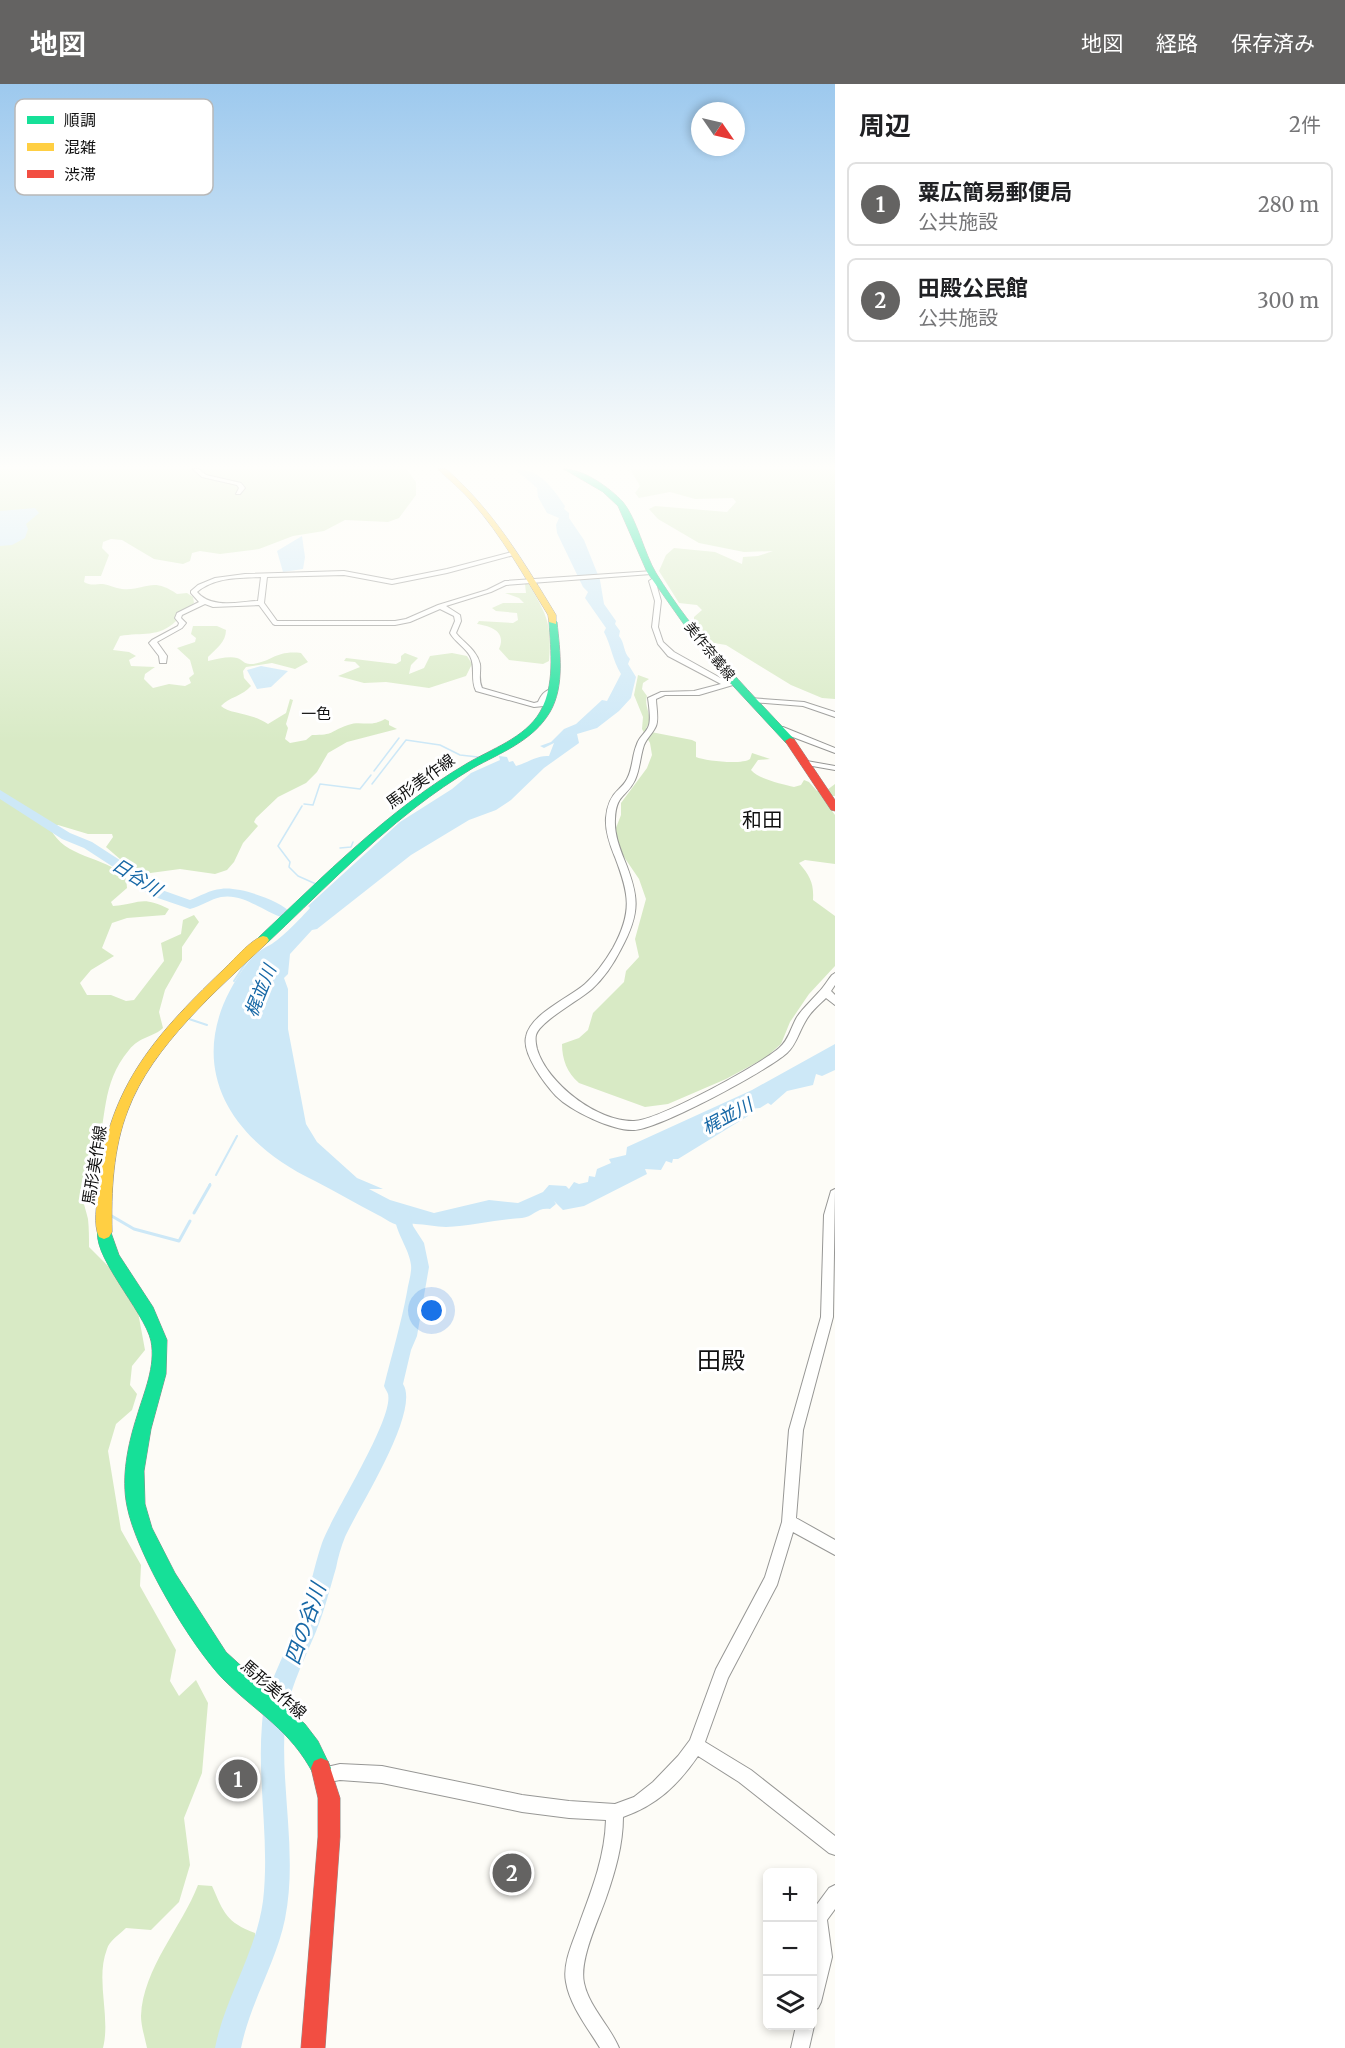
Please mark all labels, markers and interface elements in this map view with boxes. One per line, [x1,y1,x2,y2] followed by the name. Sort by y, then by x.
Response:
[30,26,86,62] text: 地図
[1081,30,1123,57] text: 地図
[1156,30,1198,57] text: 経路
[1231,30,1315,57] text: 保存済み
[15,99,213,195] legend
[691,102,745,156] north arrow
[859,109,911,142] text: 周辺
[64,110,96,130] text: 順調
[1289,112,1321,137] text: 2件
[64,137,96,157] text: 混雑
[64,164,96,184] text: 渋滞
[918,178,1072,206] text: 粟広簡易郵便局
[876,192,885,217] text: 1
[1258,192,1319,217] text: 280 m
[918,209,998,234] text: 公共施設
[918,274,1028,302] text: 田殿公民館
[875,288,886,313] text: 2
[1257,288,1319,313] text: 300 m
[918,305,998,330] text: 公共施設
[681,618,739,684] street label: 美作奈義線
[301,704,331,723] district label: 一色
[382,749,458,813] street label: 馬形美作線
[742,807,782,832] district label: 和田
[108,853,168,902] water label: 日谷川
[239,960,282,1020] water label: 梶並川
[698,1092,758,1139] water label: 梶並川
[78,1124,110,1206] street label: 馬形美作線
[417,1296,446,1325] your location
[697,1345,745,1376] district label: 田殿
[279,1578,332,1668] water label: 四の谷川
[237,1655,311,1723] street label: 馬形美作線
[218,1756,258,1802] pin: 1
[492,1850,532,1896] pin: 2
[763,1868,817,2030] map controls
[763,1868,817,1922] button: +
[763,1922,817,1976] button: −
[763,1976,817,2030] button: layers

